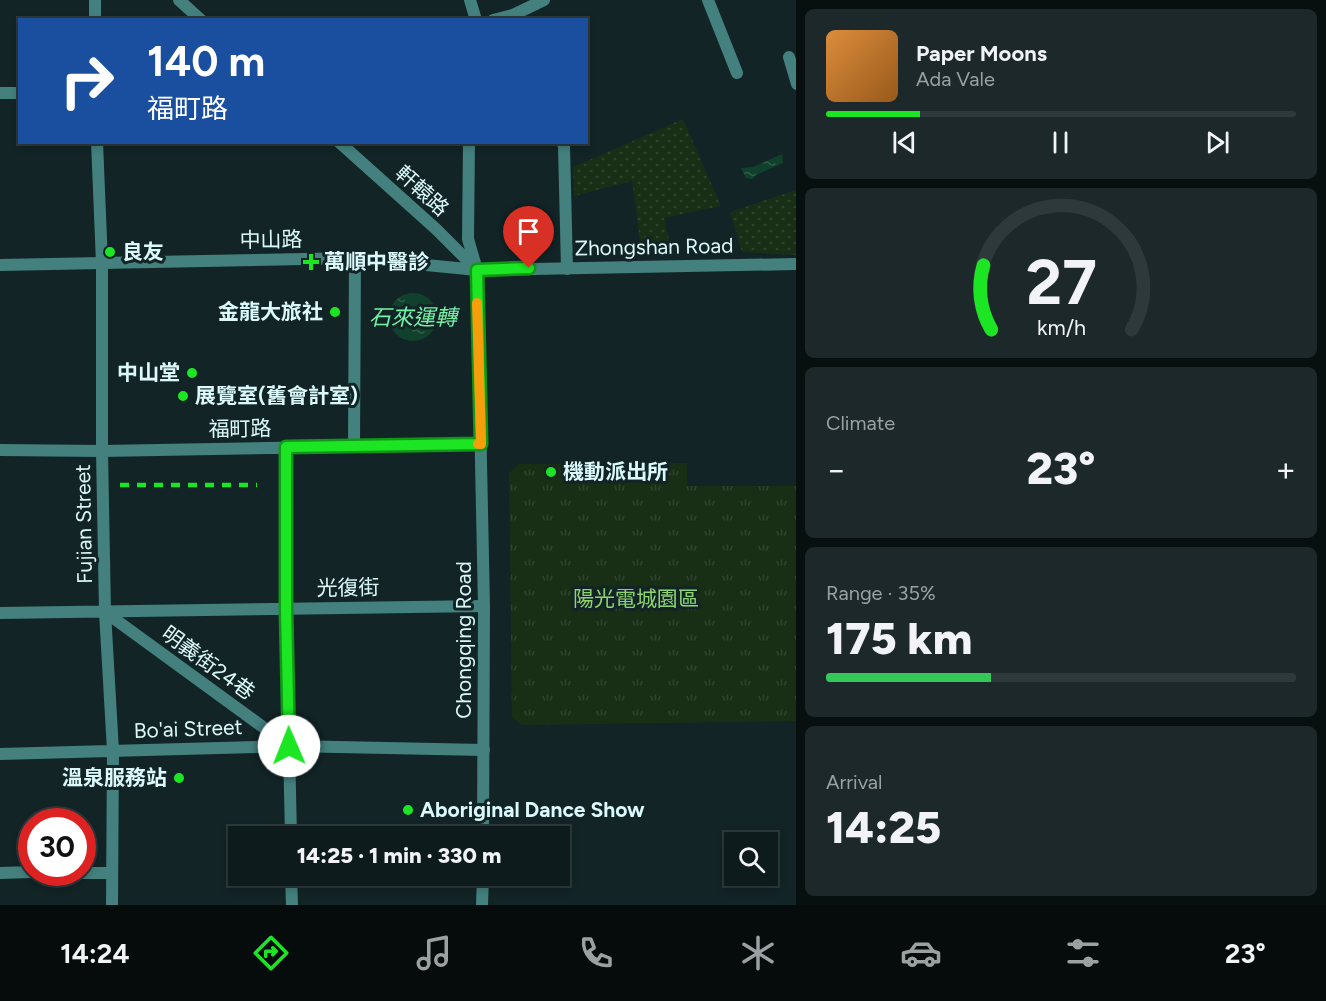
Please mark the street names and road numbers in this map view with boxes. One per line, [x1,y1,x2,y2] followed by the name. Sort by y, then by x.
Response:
[391,160,454,221] street label: 軒轅路
[239,226,303,253] street label: 中山路
[574,233,734,260] street label: Zhongshan Road
[208,415,272,442] street label: 福町路
[70,464,97,584] street label: Fujian Street
[451,561,476,719] street label: Chongqing Road
[316,574,380,601] street label: 光復街
[157,621,260,705] street label: 明義街24巷
[133,714,243,743] street label: Bo'ai Street

